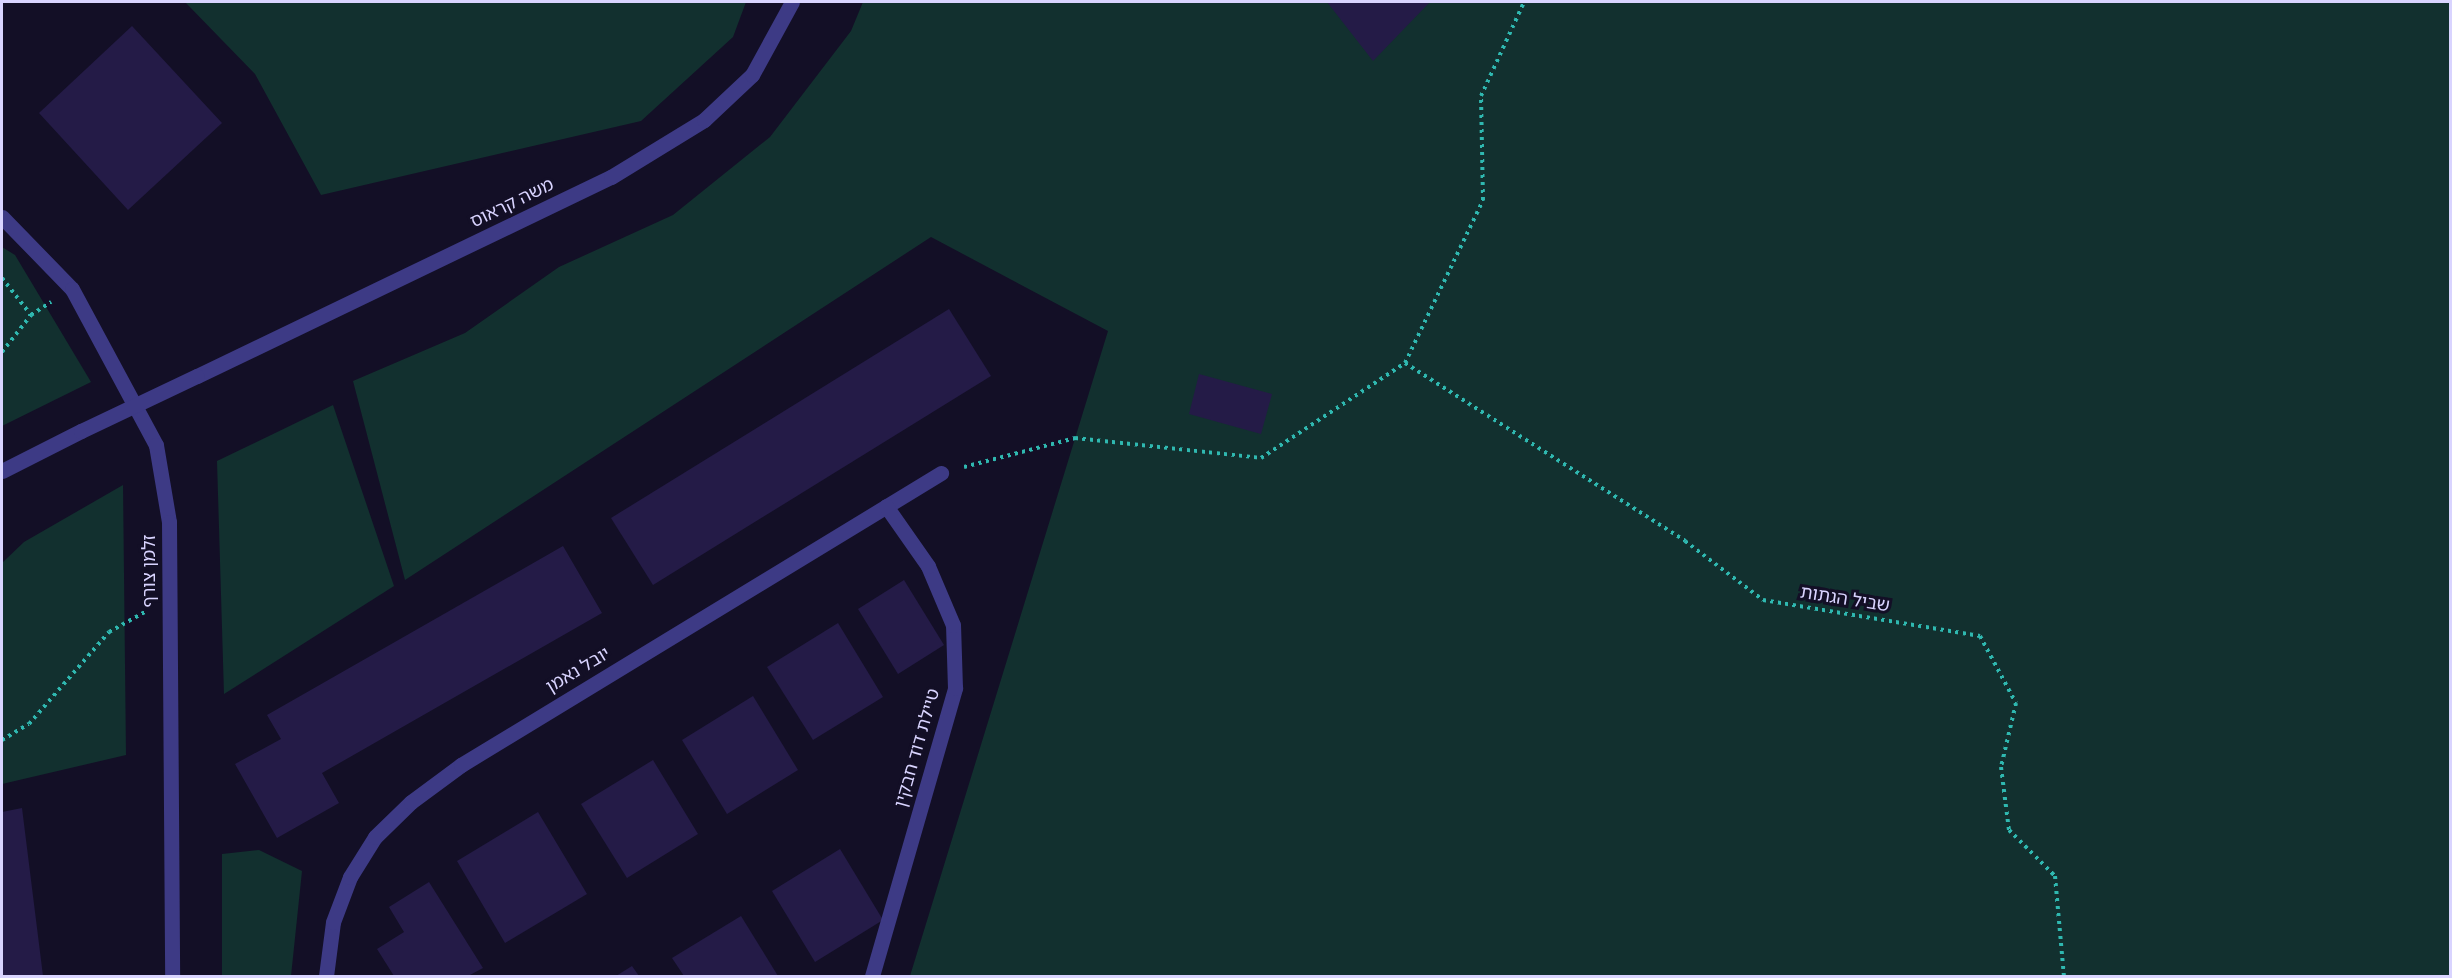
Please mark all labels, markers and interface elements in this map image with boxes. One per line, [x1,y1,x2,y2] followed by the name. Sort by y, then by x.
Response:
[467,174,557,232] street label: משה קראוס
[138,534,160,608] street label: זלמן צורף
[1799,581,1891,617] street label: שביל הגתות
[542,642,614,698] street label: יובל נאמן
[890,686,944,810] street label: טיילת דוד חבקין

